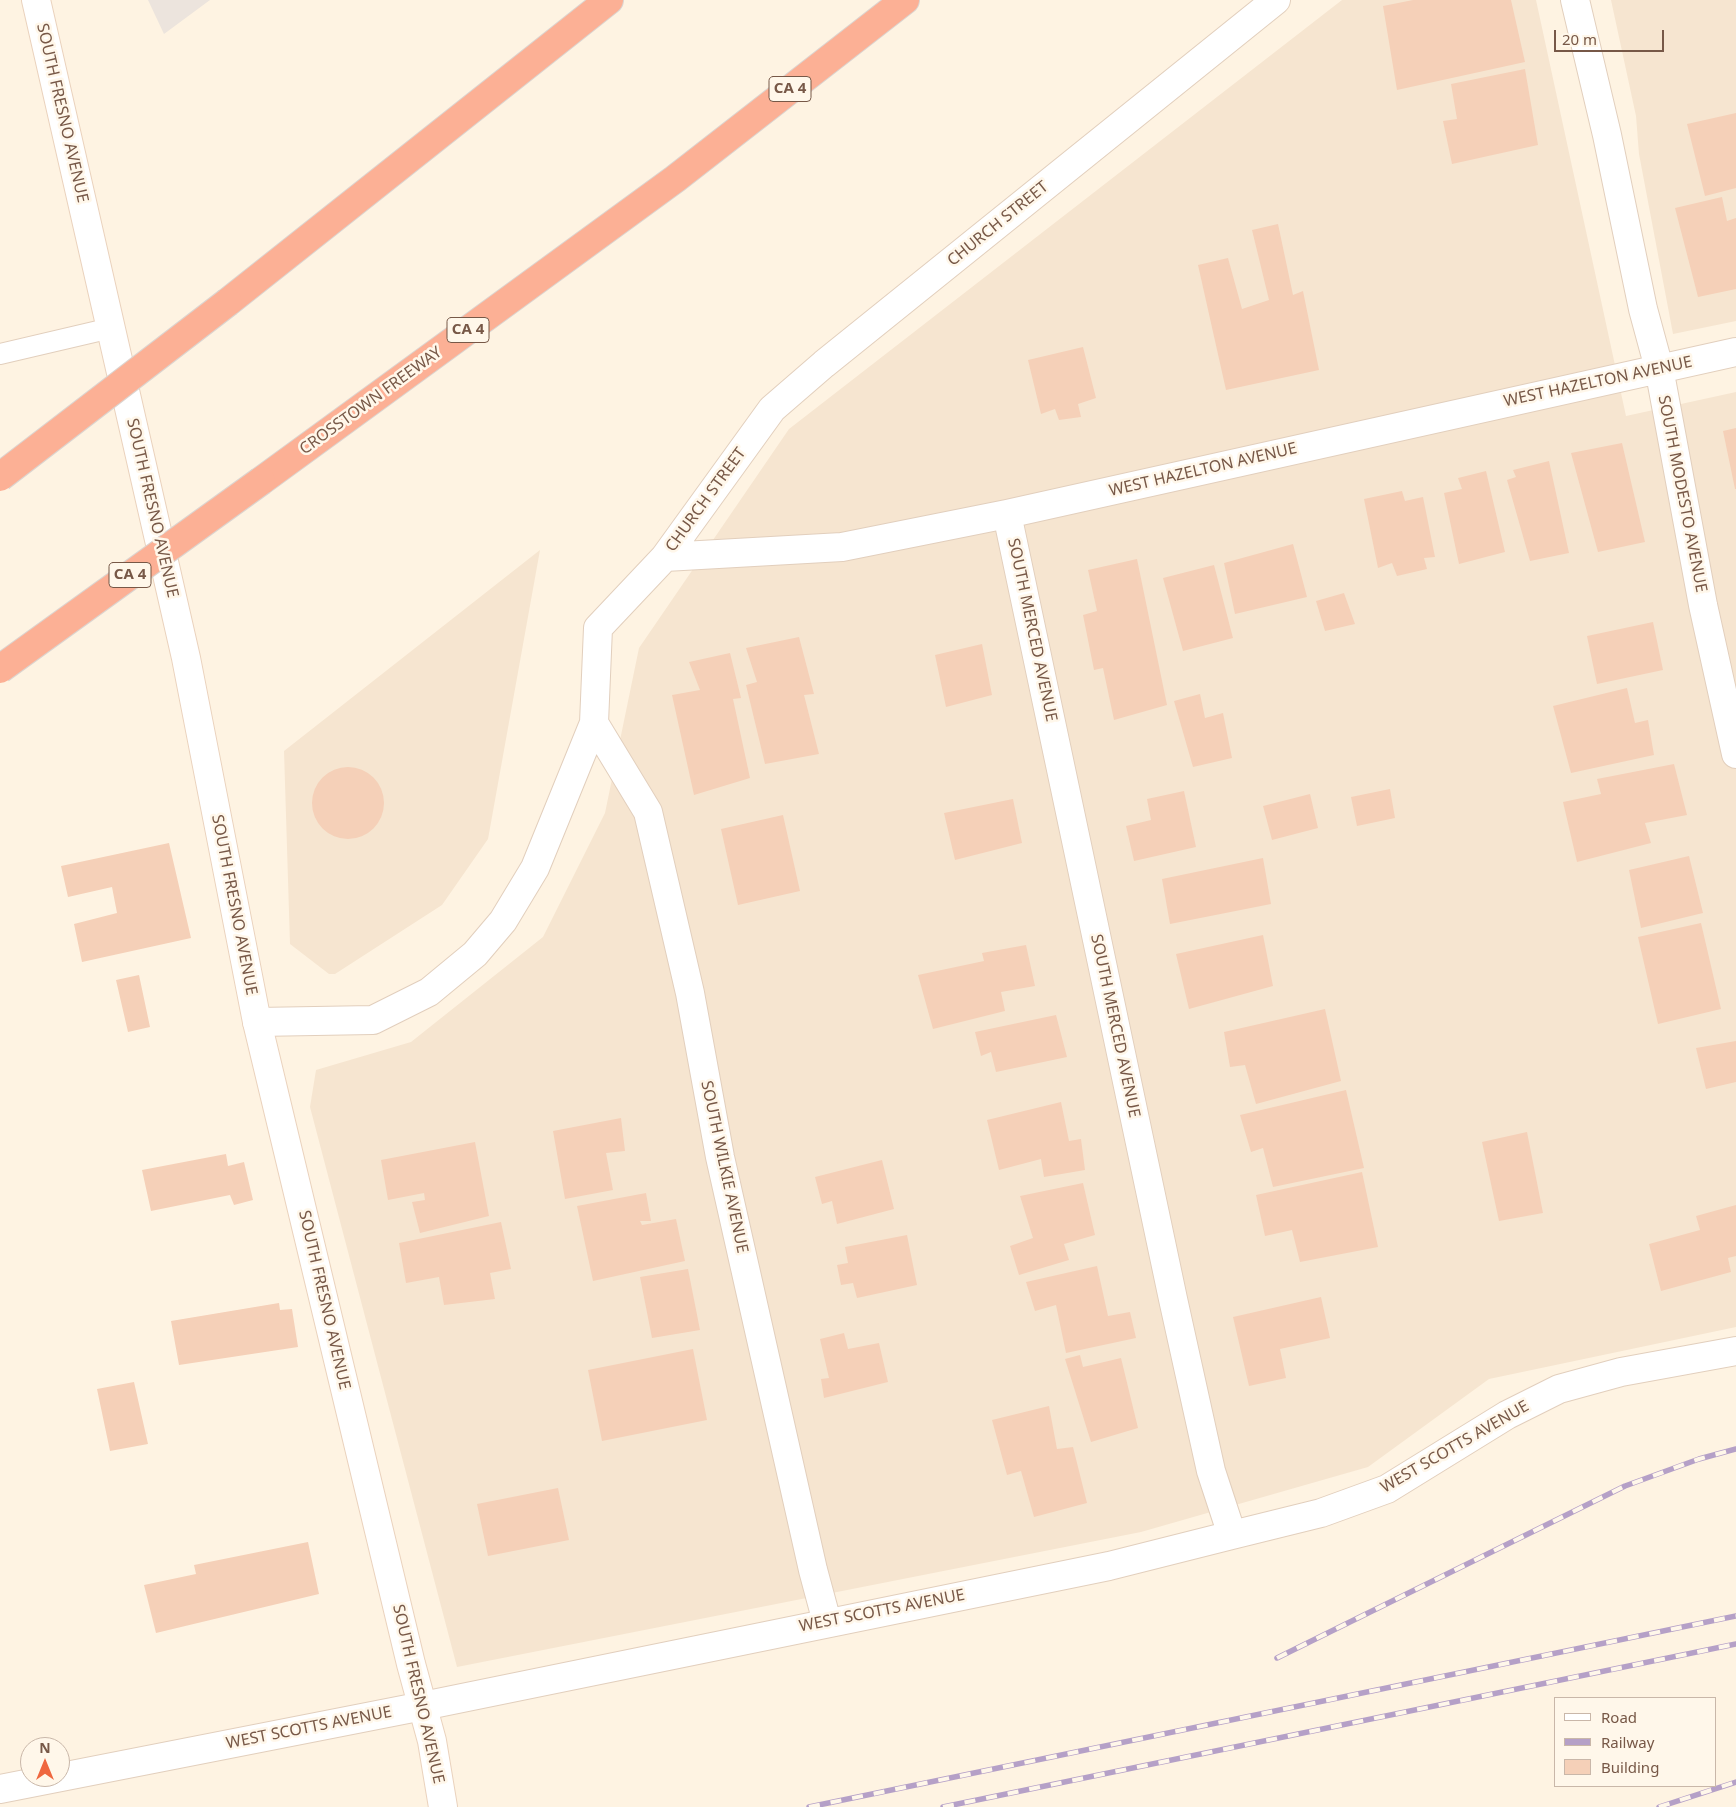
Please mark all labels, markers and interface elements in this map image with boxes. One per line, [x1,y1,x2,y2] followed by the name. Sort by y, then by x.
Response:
[1556,20,1666,52] scale bar
[32,21,92,205] street label: SOUTH FRESNO AVENUE
[1562,29,1597,49] text: 20 m
[769,76,811,102] road number: CA 4
[944,178,1052,270] street label: CHURCH STREET
[447,318,489,342] road number: CA 4
[296,343,446,459] street label: CROSSTOWN FREEWAY
[1502,353,1694,411] street label: WEST HAZELTON AVENUE
[1653,394,1711,594] street label: SOUTH MODESTO AVENUE
[122,416,182,600] street label: SOUTH FRESNO AVENUE
[1107,439,1299,501] street label: WEST HAZELTON AVENUE
[662,444,750,556] street label: CHURCH STREET
[1003,537,1061,723] street label: SOUTH MERCED AVENUE
[109,562,151,588] road number: CA 4
[207,813,261,997] street label: SOUTH FRESNO AVENUE
[1086,933,1144,1119] street label: SOUTH MERCED AVENUE
[696,1079,752,1255] street label: SOUTH WILKIE AVENUE
[294,1208,354,1392] street label: SOUTH FRESNO AVENUE
[1377,1397,1533,1497] street label: WEST SCOTTS AVENUE
[798,1586,966,1636] street label: WEST SCOTTS AVENUE
[388,1602,448,1786] street label: SOUTH FRESNO AVENUE
[1554,1697,1716,1787] legend
[225,1703,393,1753] street label: WEST SCOTTS AVENUE
[1601,1707,1637,1727] text: Road
[1601,1732,1654,1752] text: Railway
[20,1737,70,1787] north arrow
[39,1738,51,1757] text: N
[1601,1757,1659,1777] text: Building

